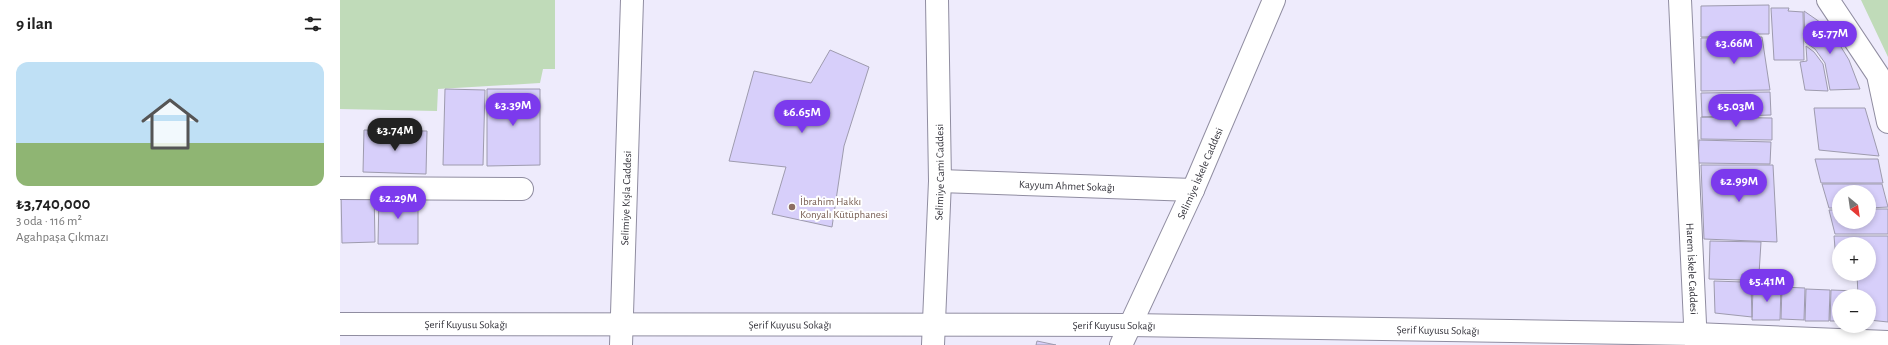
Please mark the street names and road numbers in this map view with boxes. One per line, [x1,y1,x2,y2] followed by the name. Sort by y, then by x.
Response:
[933,124,946,221] street label: Selimiye Cami Caddesi
[1175,126,1225,221] street label: Selimiye İskele Caddesi
[619,151,633,246] street label: Selimiye Kışla Caddesi
[1019,178,1115,193] street label: Kayyum Ahmet Sokağı
[1685,223,1700,315] street label: Harem İskele Caddesi
[425,319,507,330] street label: Şerif Kuyusu Sokağı
[749,319,831,330] street label: Şerif Kuyusu Sokağı
[1073,319,1156,331] street label: Şerif Kuyusu Sokağı
[1396,324,1480,336] street label: Şerif Kuyusu Sokağı

